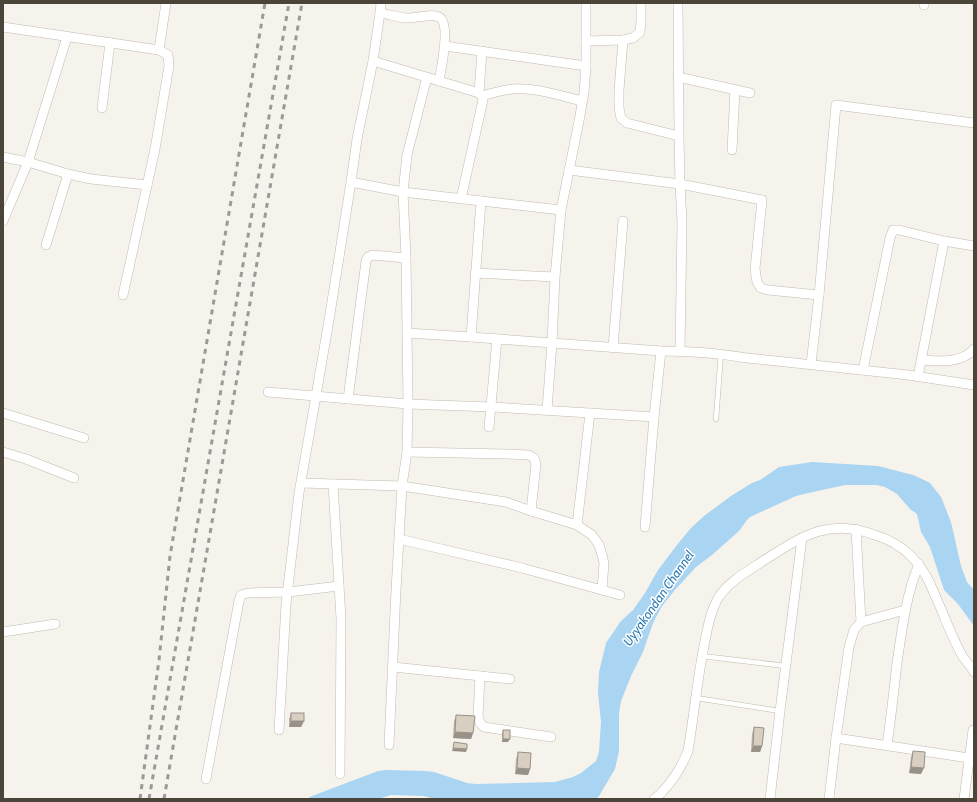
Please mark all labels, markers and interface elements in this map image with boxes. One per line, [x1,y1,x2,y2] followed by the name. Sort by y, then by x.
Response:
[619,547,697,649] water label: Uyyakondan Channel

